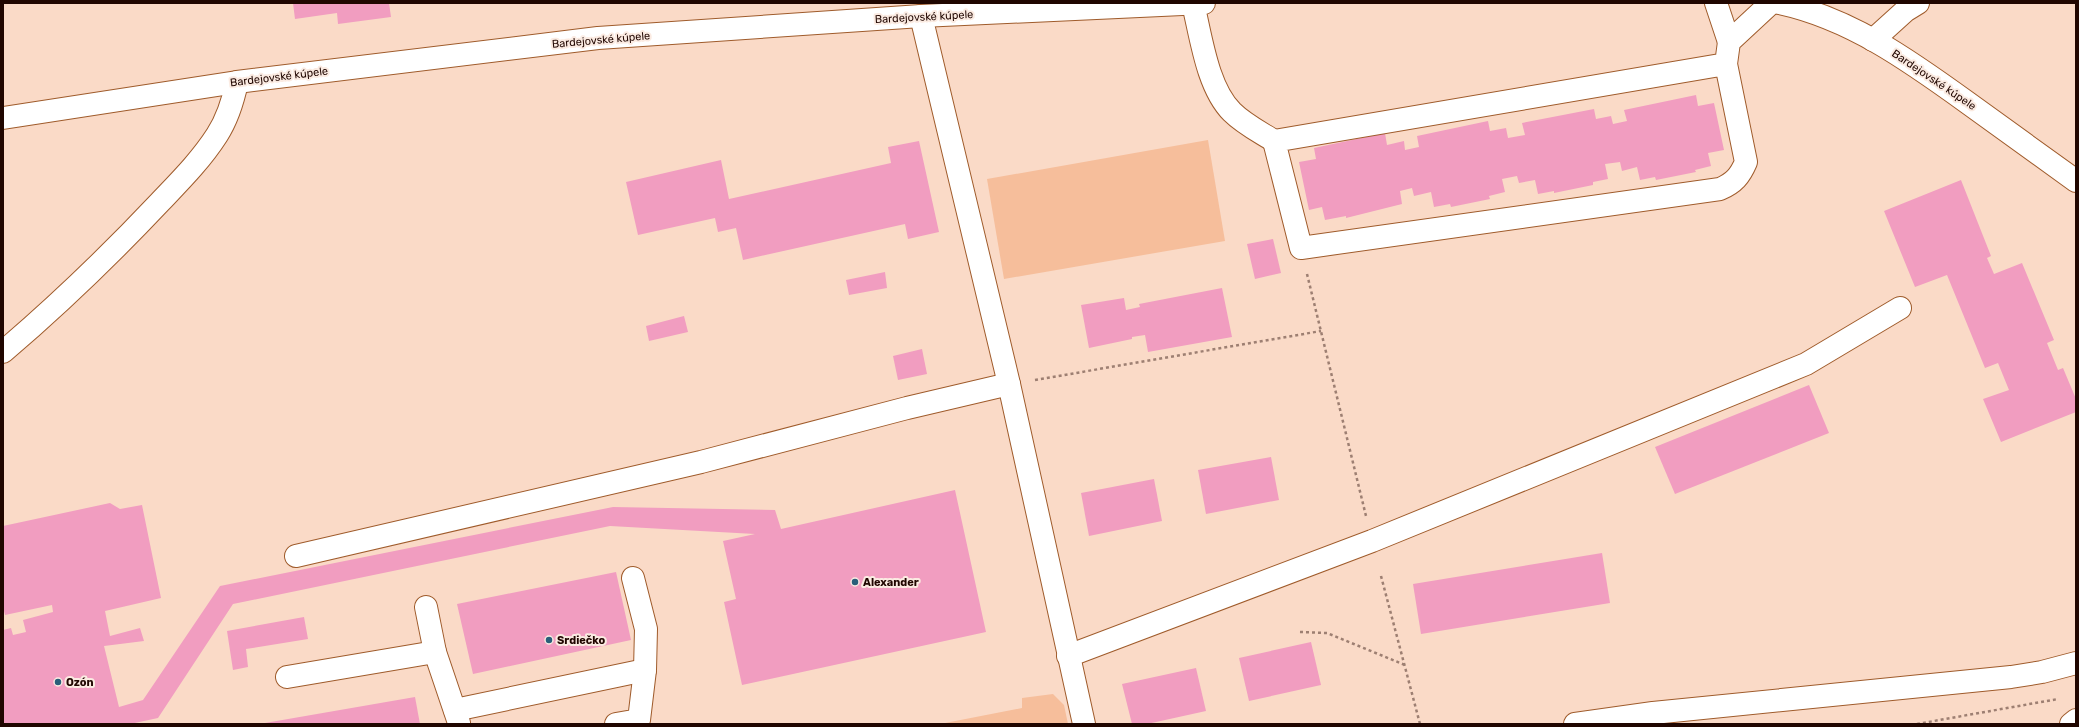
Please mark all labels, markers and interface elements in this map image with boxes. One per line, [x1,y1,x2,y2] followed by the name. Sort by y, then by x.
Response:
[874,8,974,26] street label: Bardejovské kúpele
[551,29,651,51] street label: Bardejovské kúpele
[1889,47,1979,113] street label: Bardejovské kúpele
[229,65,329,89] street label: Bardejovské kúpele
[863,576,919,589] place label: Alexander
[850,577,860,587] marker: Alexander
[557,634,606,647] place label: Srdiečko
[544,635,554,645] marker: Srdiečko
[66,676,94,689] place label: Ozón
[53,677,63,687] marker: Ozón

